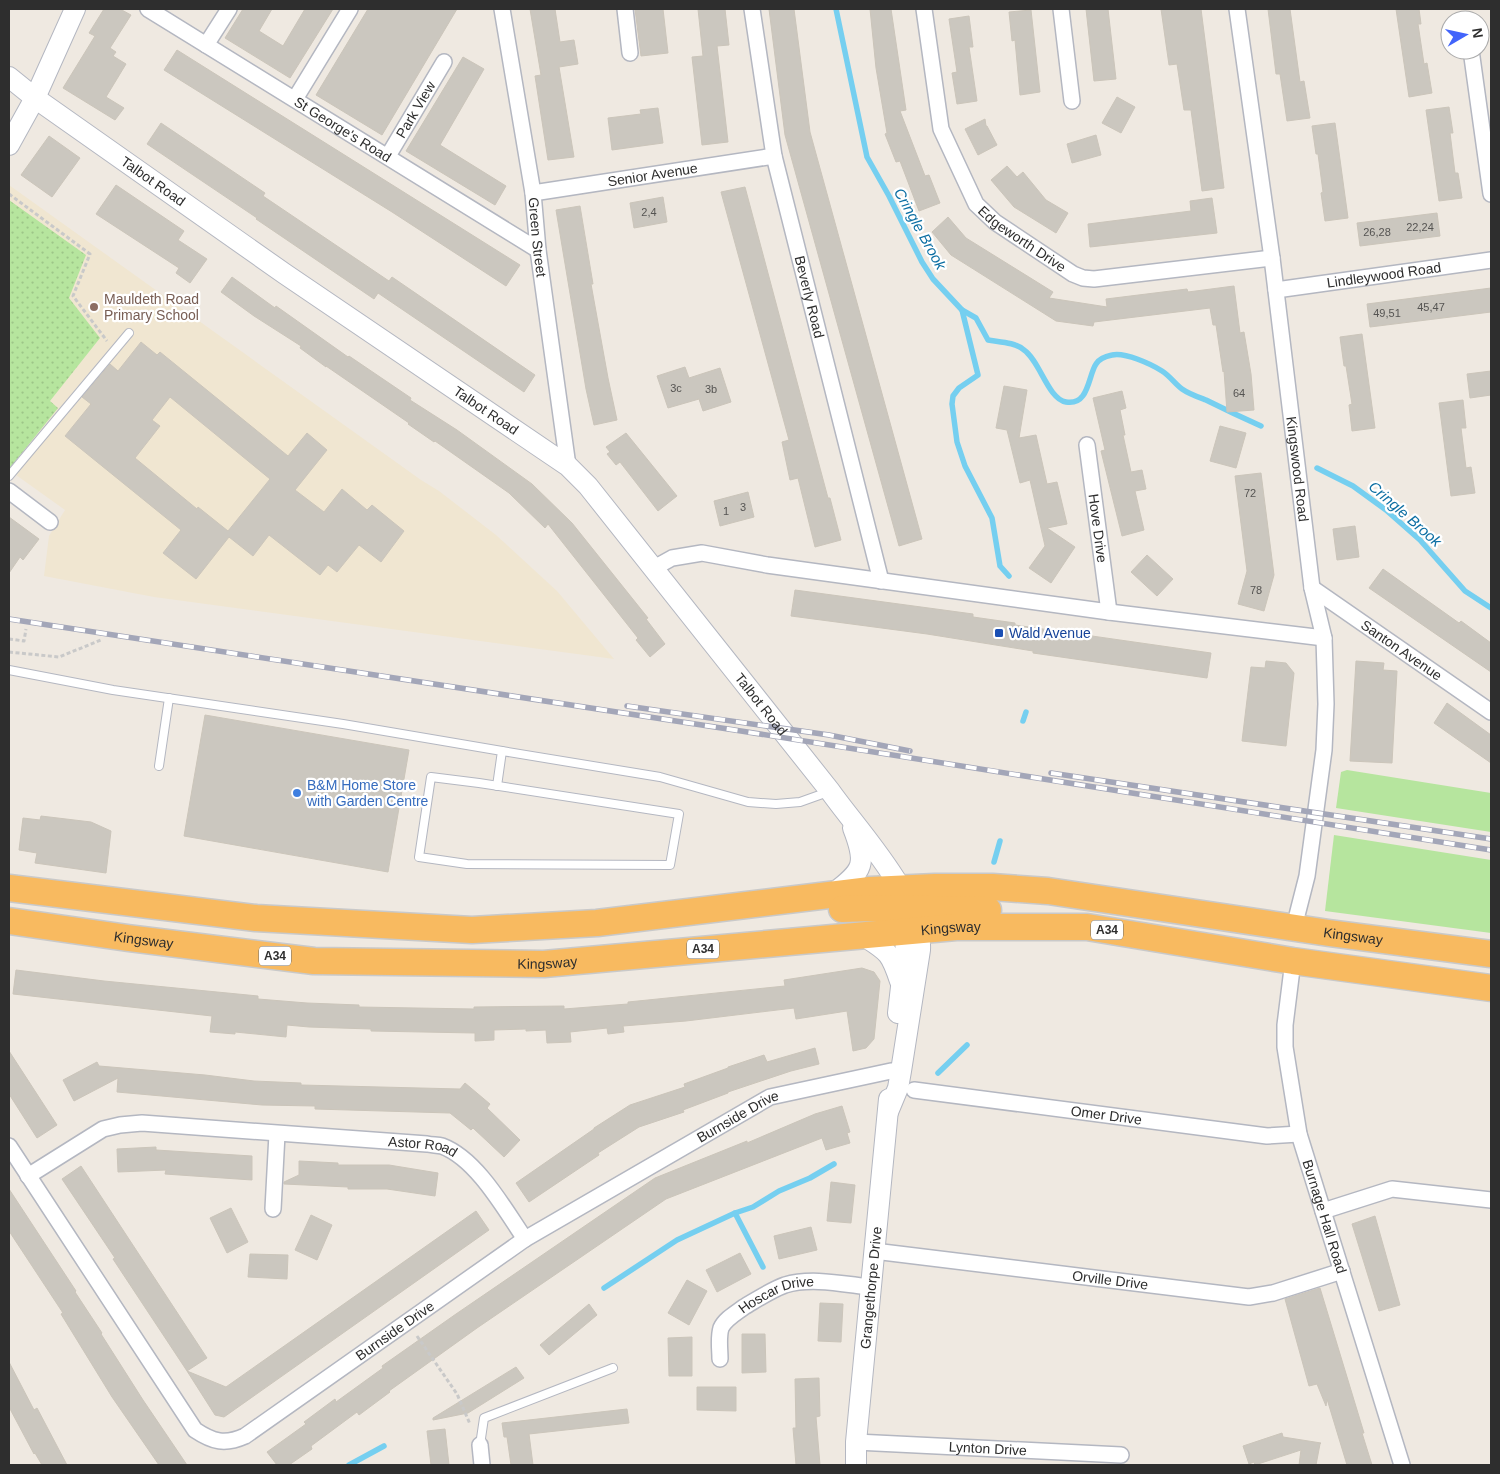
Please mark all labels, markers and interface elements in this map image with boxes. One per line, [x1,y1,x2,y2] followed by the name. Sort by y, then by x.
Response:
[1440,10,1490,60] north arrow
[1469,27,1487,39] text: N
[393,78,439,141] street label: Park View
[291,93,394,165] street label: St George's Road
[118,153,188,209] street label: Talbot Road
[606,160,699,189] street label: Senior Avenue
[891,185,951,274] water label: Cringle Brook
[525,197,550,278] street label: Green Street
[975,202,1069,275] street label: Edgeworth Drive
[641,206,657,218] house number: 2,4
[1406,221,1434,233] house number: 22,24
[1363,226,1391,238] house number: 26,28
[791,254,828,340] street label: Beverly Road
[1326,259,1442,291] street label: Lindleywood Road
[104,291,199,323] place label: Mauldeth Road Primary School
[88,301,100,313] marker: Mauldeth Road Primary School
[1417,301,1445,313] house number: 45,47
[1373,307,1401,319] house number: 49,51
[670,382,682,394] house number: 3c
[451,383,521,438] street label: Talbot Road
[705,383,717,395] house number: 3b
[1233,387,1245,399] house number: 64
[1283,415,1312,523] street label: Kingswood Road
[1365,477,1446,551] water label: Cringle Brook
[1244,487,1256,499] house number: 72
[1086,493,1110,564] street label: Hove Drive
[740,501,746,513] house number: 3
[723,505,729,517] house number: 1
[1250,584,1262,596] house number: 78
[1358,616,1445,684] street label: Santon Avenue
[1009,625,1091,641] place label: Wald Avenue
[993,627,1005,639] marker: Wald Avenue
[732,670,791,738] street label: Talbot Road
[306,777,429,809] place label: B&M Home Store with Garden Centre
[291,787,303,799] marker: B&M Home Store with Garden Centre
[920,919,981,938] street label: Kingsway
[1091,920,1123,940] road number: A34
[1322,924,1384,948] street label: Kingsway
[113,928,174,952] street label: Kingsway
[687,940,719,959] road number: A34
[259,946,291,966] road number: A34
[517,953,578,972] street label: Kingsway
[694,1087,780,1146] street label: Burnside Drive
[1070,1103,1143,1128] street label: Omer Drive
[388,1133,460,1160] street label: Astor Road
[1299,1158,1350,1275] street label: Burnage Hall Road
[857,1225,885,1350] street label: Grangethorpe Drive
[1071,1267,1149,1293] street label: Orville Drive
[735,1273,814,1316] street label: Hoscar Drive
[353,1297,437,1364] street label: Burnside Drive
[948,1439,1027,1458] street label: Lynton Drive

